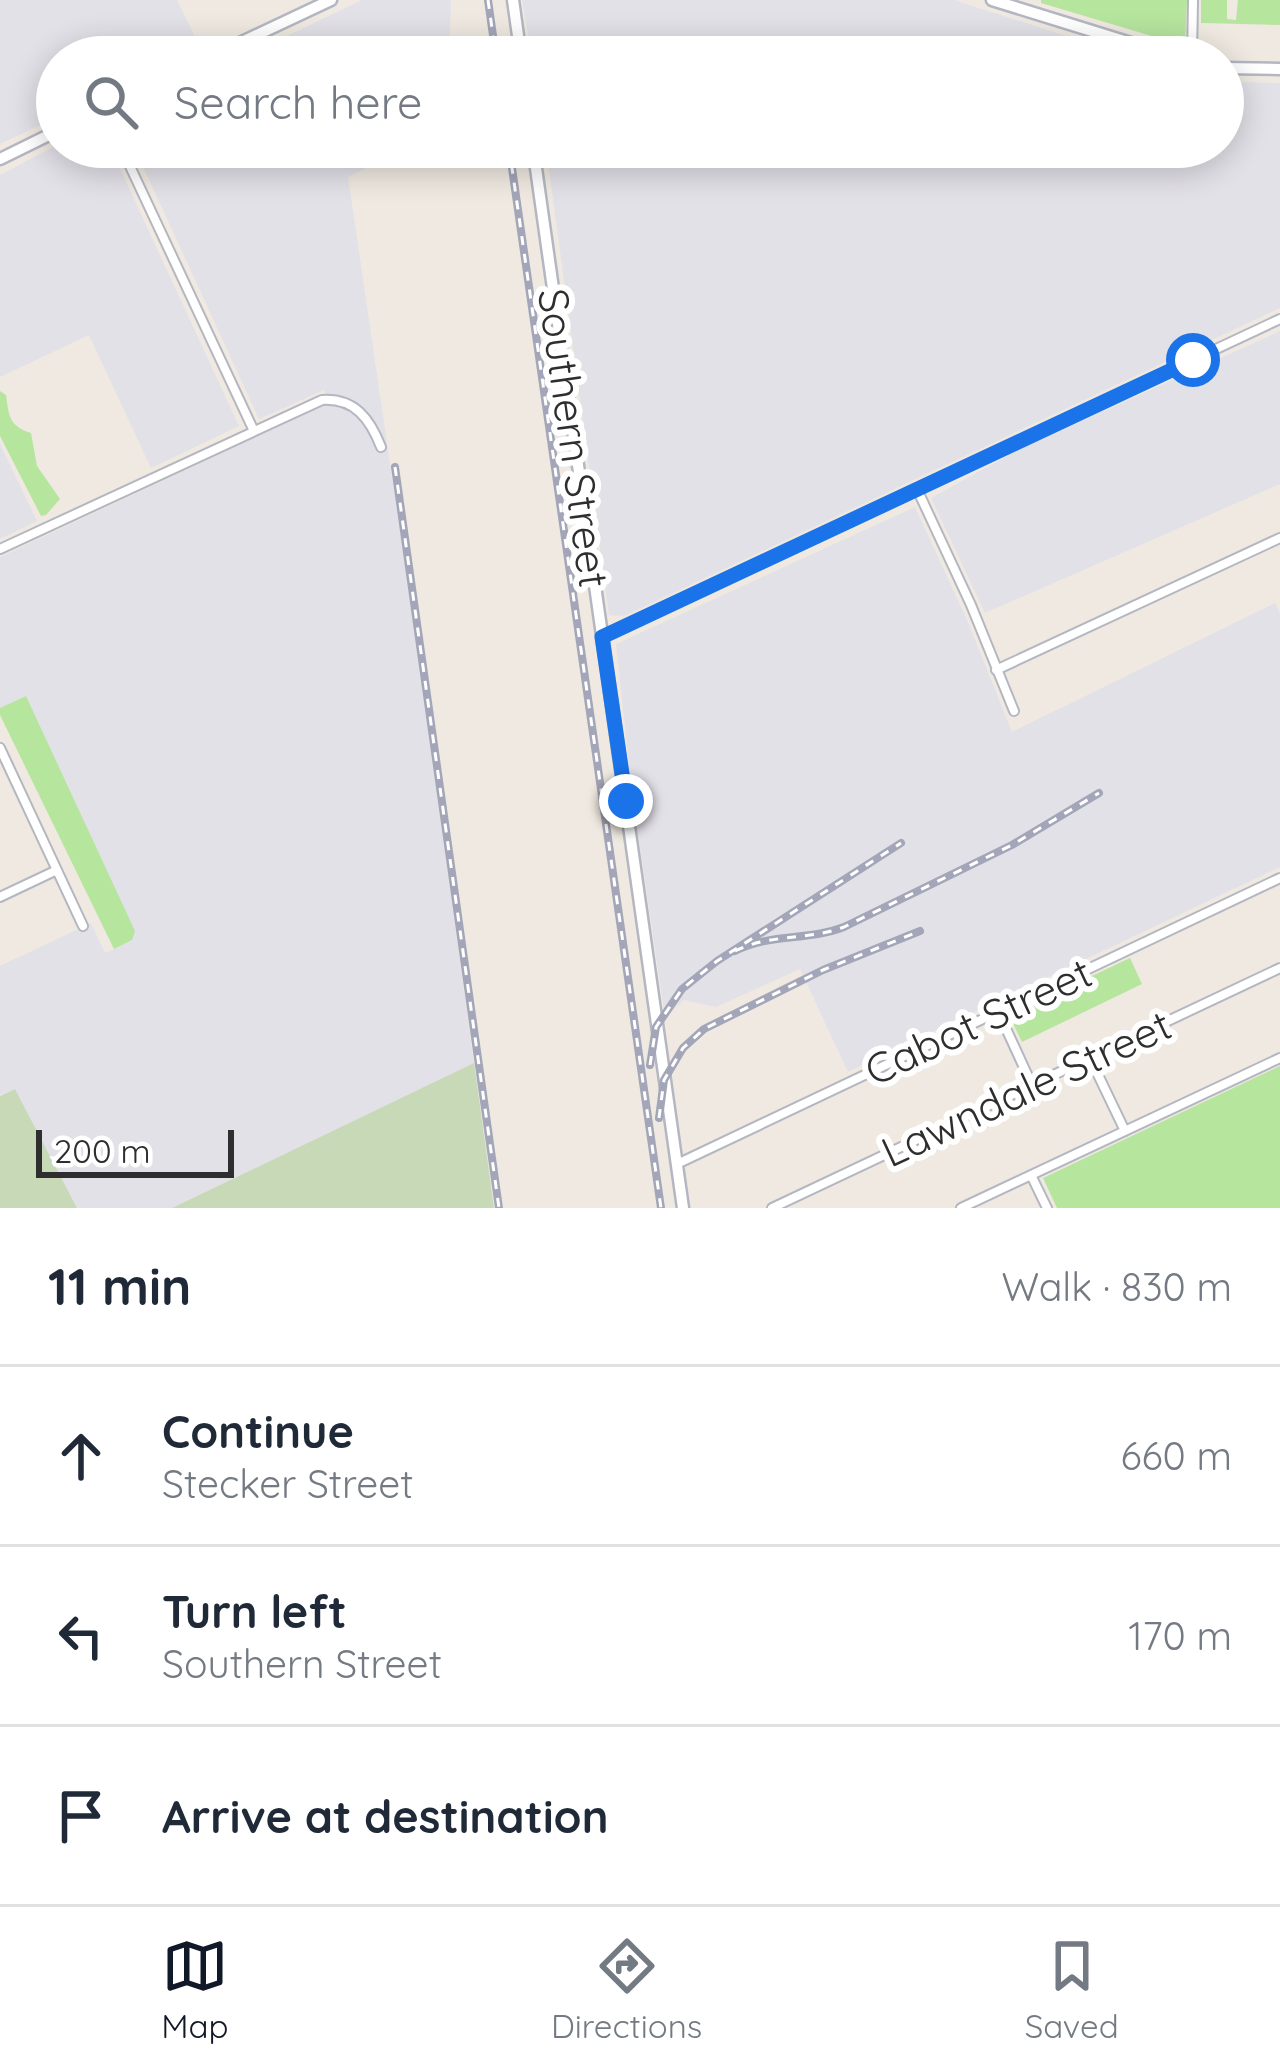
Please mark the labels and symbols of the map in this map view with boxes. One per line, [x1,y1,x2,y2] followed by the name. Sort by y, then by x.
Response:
[527,285,621,591] street label: Southern Street
[1166,333,1220,387] route start
[599,774,653,828] route end
[856,945,1100,1097] street label: Cabot Street
[873,998,1179,1178] street label: Lawndale Street
[36,1124,234,1177] scale bar

